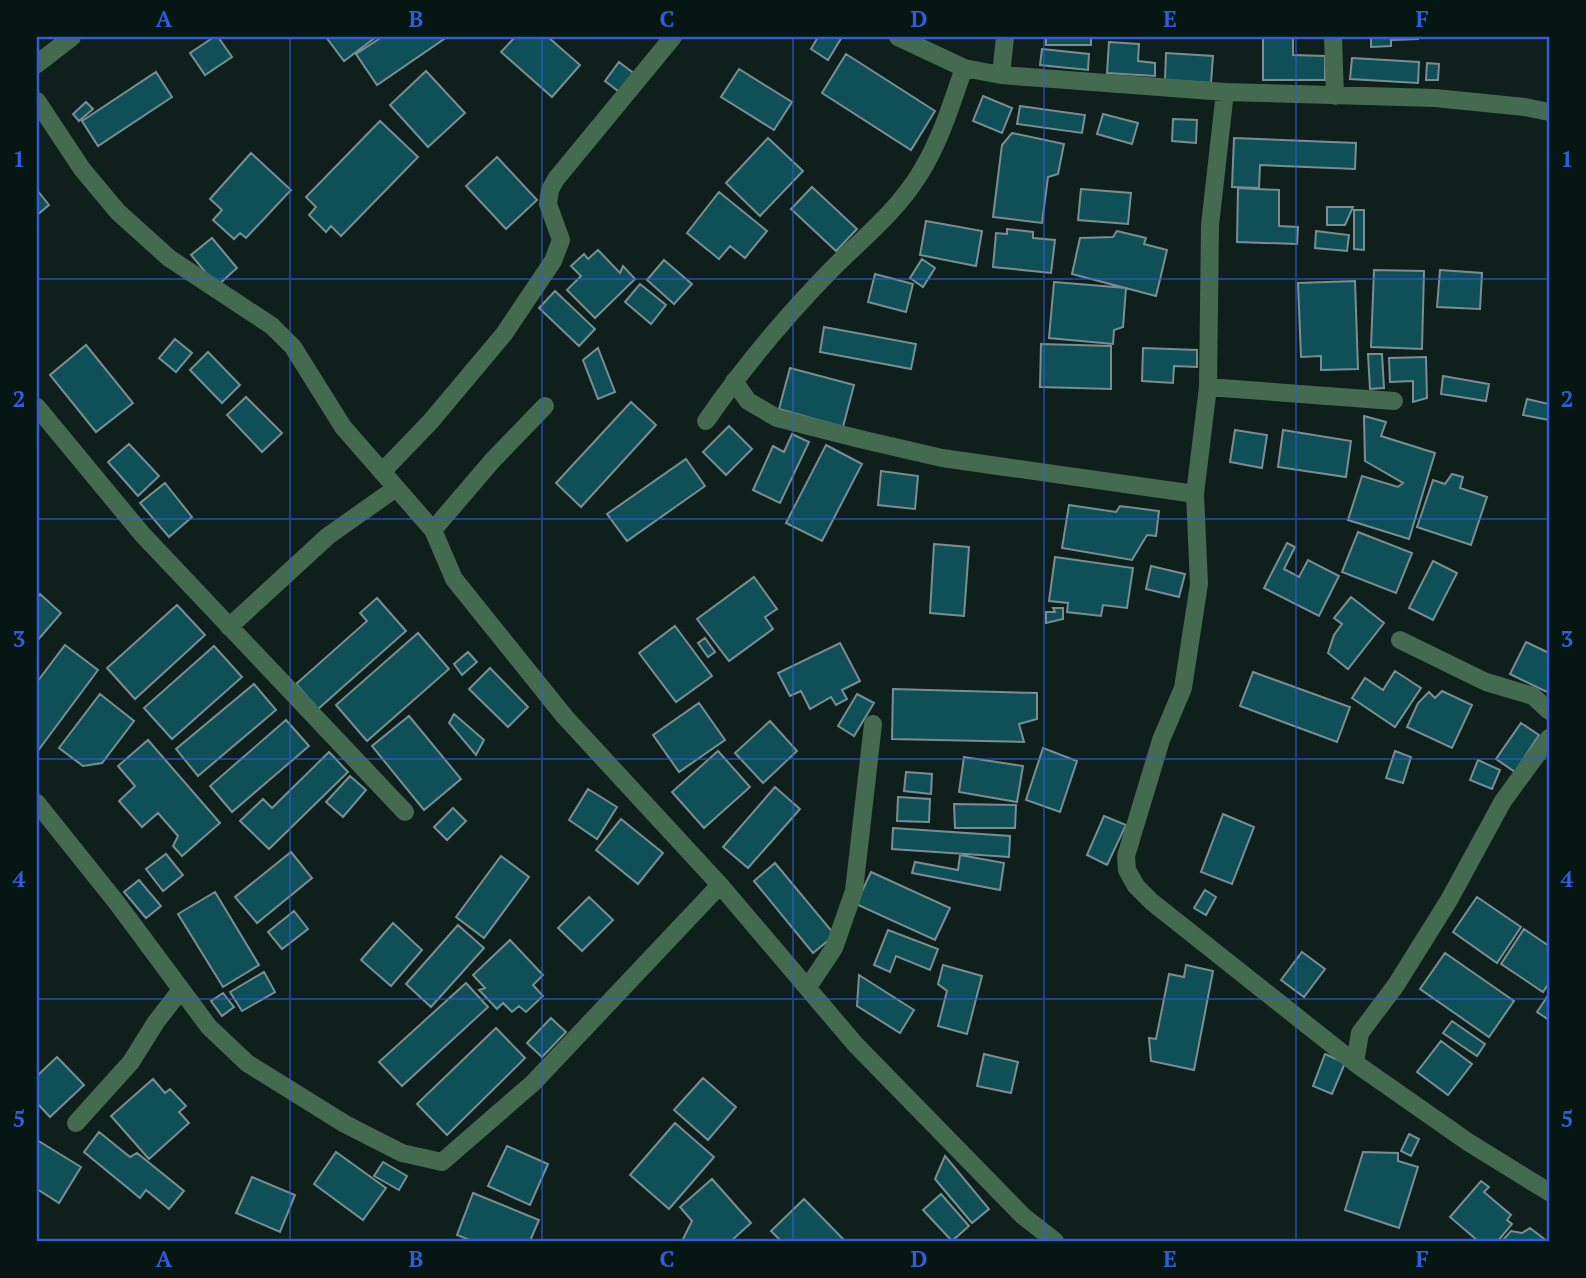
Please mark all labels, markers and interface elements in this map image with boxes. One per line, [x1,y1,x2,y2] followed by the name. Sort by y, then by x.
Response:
[156,3,173,34] text: A
[409,3,424,34] text: B
[660,3,675,34] text: C
[911,3,928,34] text: D
[1163,3,1177,34] text: E
[1415,3,1429,34] text: F
[13,143,26,174] text: 1
[1561,143,1574,174] text: 1
[13,383,26,414] text: 2
[1561,383,1574,414] text: 2
[13,623,26,654] text: 3
[1561,623,1574,654] text: 3
[13,863,26,894] text: 4
[1561,863,1574,894] text: 4
[13,1103,26,1134] text: 5
[1561,1103,1574,1134] text: 5
[156,1243,173,1274] text: A
[409,1243,424,1274] text: B
[660,1243,675,1274] text: C
[911,1243,928,1274] text: D
[1163,1243,1177,1274] text: E
[1415,1243,1429,1274] text: F

